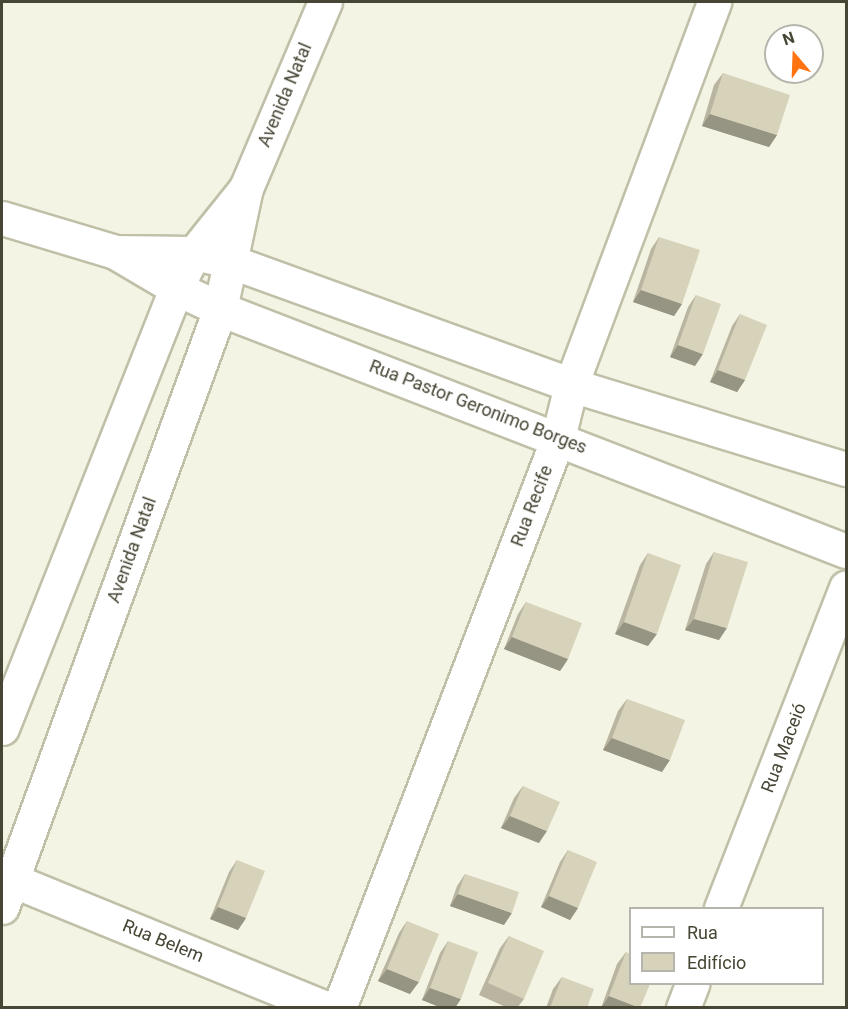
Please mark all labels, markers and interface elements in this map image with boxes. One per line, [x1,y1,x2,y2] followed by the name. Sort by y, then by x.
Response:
[764,24,824,84] north arrow
[780,28,797,49] text: N
[253,40,317,150] street label: Avenida Natal
[366,355,590,459] street label: Rua Pastor Geronimo Borges
[507,462,557,550] street label: Rua Recife
[103,494,161,606] street label: Avenida Natal
[757,700,811,796] street label: Rua Maceió
[629,907,824,985] legend
[119,915,207,967] street label: Rua Belem
[687,922,718,943] text: Rua
[687,952,746,973] text: Edifício

